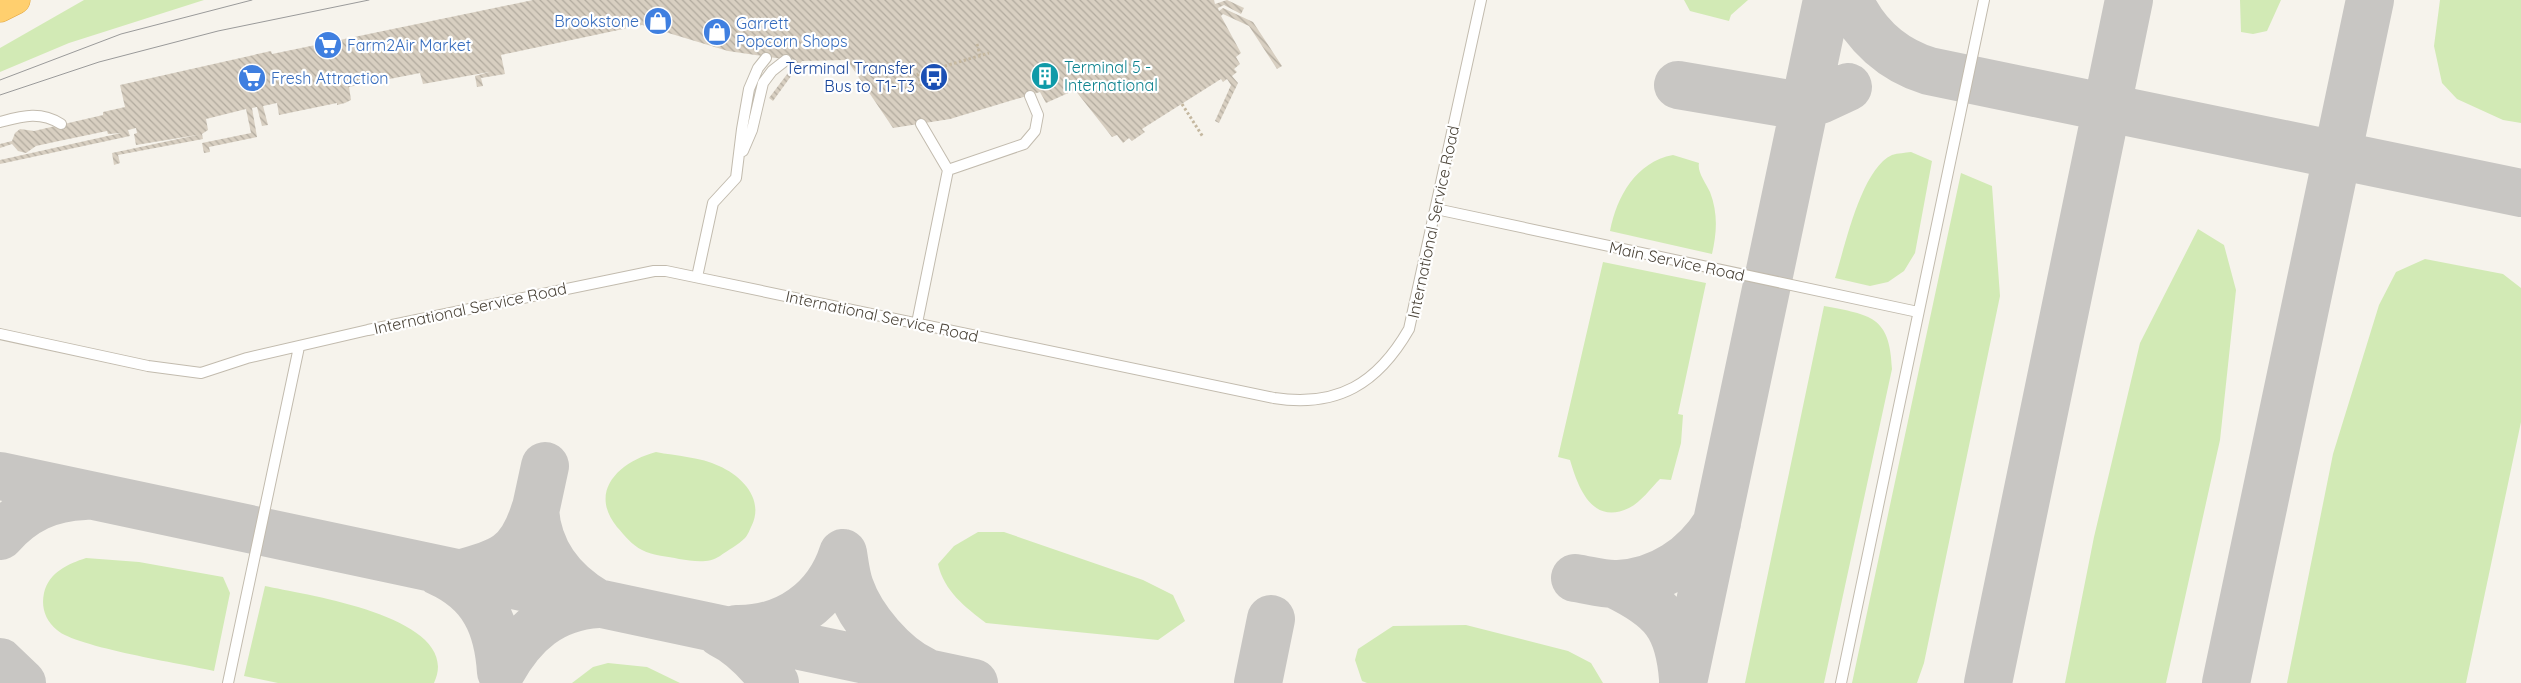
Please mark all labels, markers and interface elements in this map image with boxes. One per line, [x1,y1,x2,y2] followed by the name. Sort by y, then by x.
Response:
[643,6,673,36] shop icon: Brookstone
[554,11,639,31] place label: Brookstone
[736,13,847,51] place label: Garrett Popcorn Shops
[702,17,732,47] shop icon: Garrett Popcorn Shops
[313,30,343,60] supermarket icon: Farm2Air Market
[347,35,471,55] place label: Farm2Air Market
[1064,57,1158,95] place label: Terminal 5 - International
[786,58,915,96] place label: Terminal Transfer Bus to T1-T3
[1030,61,1060,91] building icon: Terminal 5 - International
[919,62,949,92] bus stop icon: Terminal Transfer Bus to T1-T3
[237,63,267,93] supermarket icon: Fresh Attraction
[271,68,389,88] place label: Fresh Attraction
[1403,124,1463,320] street label: International Service Road
[1607,237,1747,285] street label: Main Service Road
[372,278,568,338] street label: International Service Road
[784,286,980,346] street label: International Service Road

